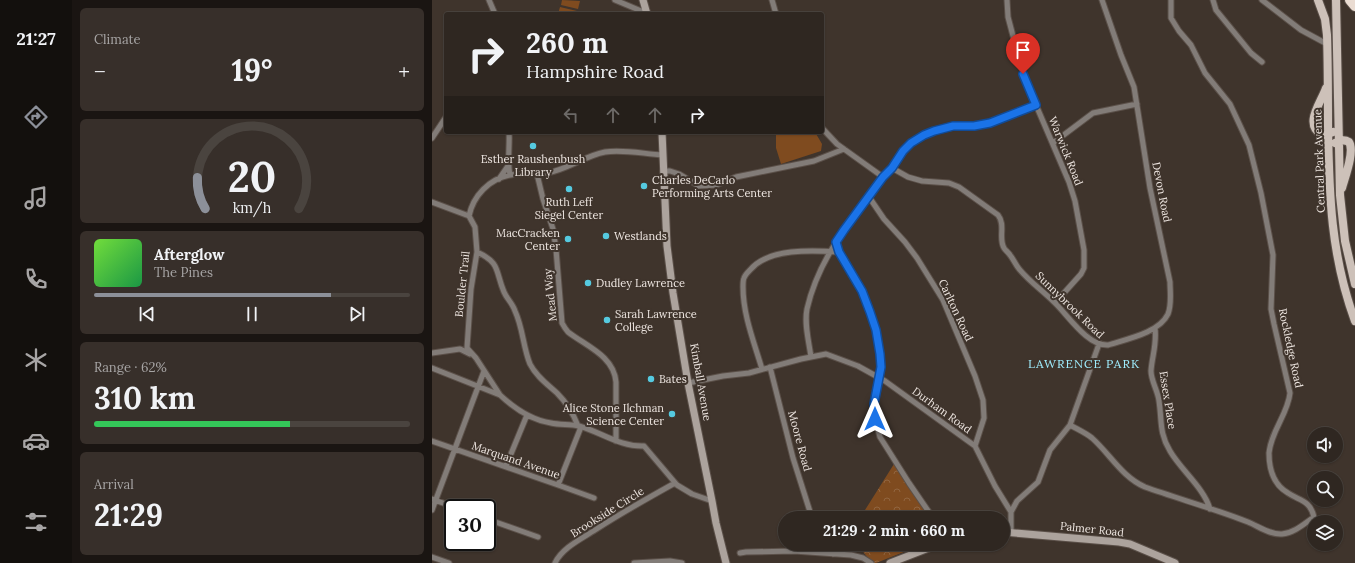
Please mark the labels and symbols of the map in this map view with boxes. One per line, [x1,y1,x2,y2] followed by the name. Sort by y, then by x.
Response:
[1006,33,1040,74] pin
[1310,109,1328,213] street label: Central Park Avenue
[1046,114,1086,188] street label: Warwick Road
[528,141,538,151] marker: Esther Raushenbush Library
[481,152,586,179] place label: Esther Raushenbush Library
[1149,161,1175,224] street label: Devon Road
[652,173,772,200] place label: Charles DeCarlo Performing Arts Center
[639,181,649,191] marker: Charles DeCarlo Performing Arts Center
[564,184,574,194] marker: Ruth Leff Siegel Center
[535,195,603,222] place label: Ruth Leff Siegel Center
[496,226,560,253] place label: MacCracken Center
[614,229,667,243] place label: Westlands
[601,231,611,241] marker: Westlands
[563,234,573,244] marker: MacCracken Center
[452,250,472,318] street label: Boulder Trail
[540,268,560,322] street label: Mead Way
[1033,269,1108,342] street label: Sunnybrook Road
[596,276,685,290] place label: Dudley Lawrence
[936,277,977,344] street label: Carlton Road
[583,278,593,288] marker: Dudley Lawrence
[615,307,697,334] place label: Sarah Lawrence College
[1276,307,1306,389] street label: Rockledge Road
[602,315,612,325] marker: Sarah Lawrence College
[687,342,715,422] street label: Kimball Avenue
[1028,356,1140,371] district label: LAWRENCE PARK
[1156,370,1180,430] street label: Essex Place
[659,372,687,386] place label: Bates
[646,374,656,384] marker: Bates
[910,384,975,436] street label: Durham Road
[854,398,896,440] position arrow
[562,401,664,428] place label: Alice Stone Ilchman Science Center
[667,409,677,419] marker: Alice Stone Ilchman Science Center
[785,409,815,473] street label: Moore Road
[470,438,562,482] street label: Marquand Avenue
[568,484,646,540] street label: Brookside Circle
[444,499,496,551] speed limit sign: 30
[1059,519,1125,539] street label: Palmer Road

